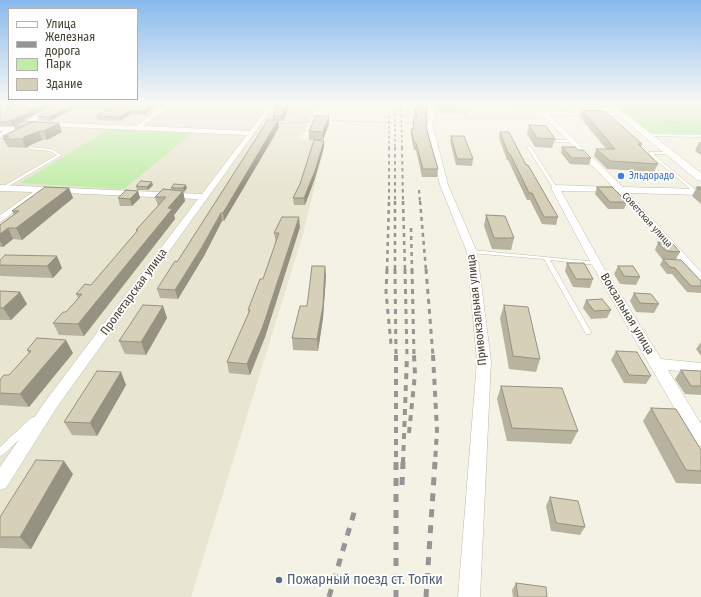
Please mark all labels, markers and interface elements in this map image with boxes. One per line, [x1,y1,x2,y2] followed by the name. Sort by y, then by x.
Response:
[8,8,138,100] legend
[46,17,76,31] text: Улица
[45,30,95,58] text: Железная дорога
[46,57,71,71] text: Парк
[46,77,82,91] text: Здание
[629,170,674,182] place label: Эльдорадо
[616,171,626,181] marker: Эльдорадо
[619,190,675,250] street label: Советская улица
[98,246,170,338] street label: Пролетарская улица
[464,254,490,366] street label: Привокзальная улица
[597,271,657,357] street label: Вокзальная улица
[287,572,443,588] place label: Пожарный поезд ст. Топки
[274,575,284,585] marker: Пожарный поезд ст. Топки

